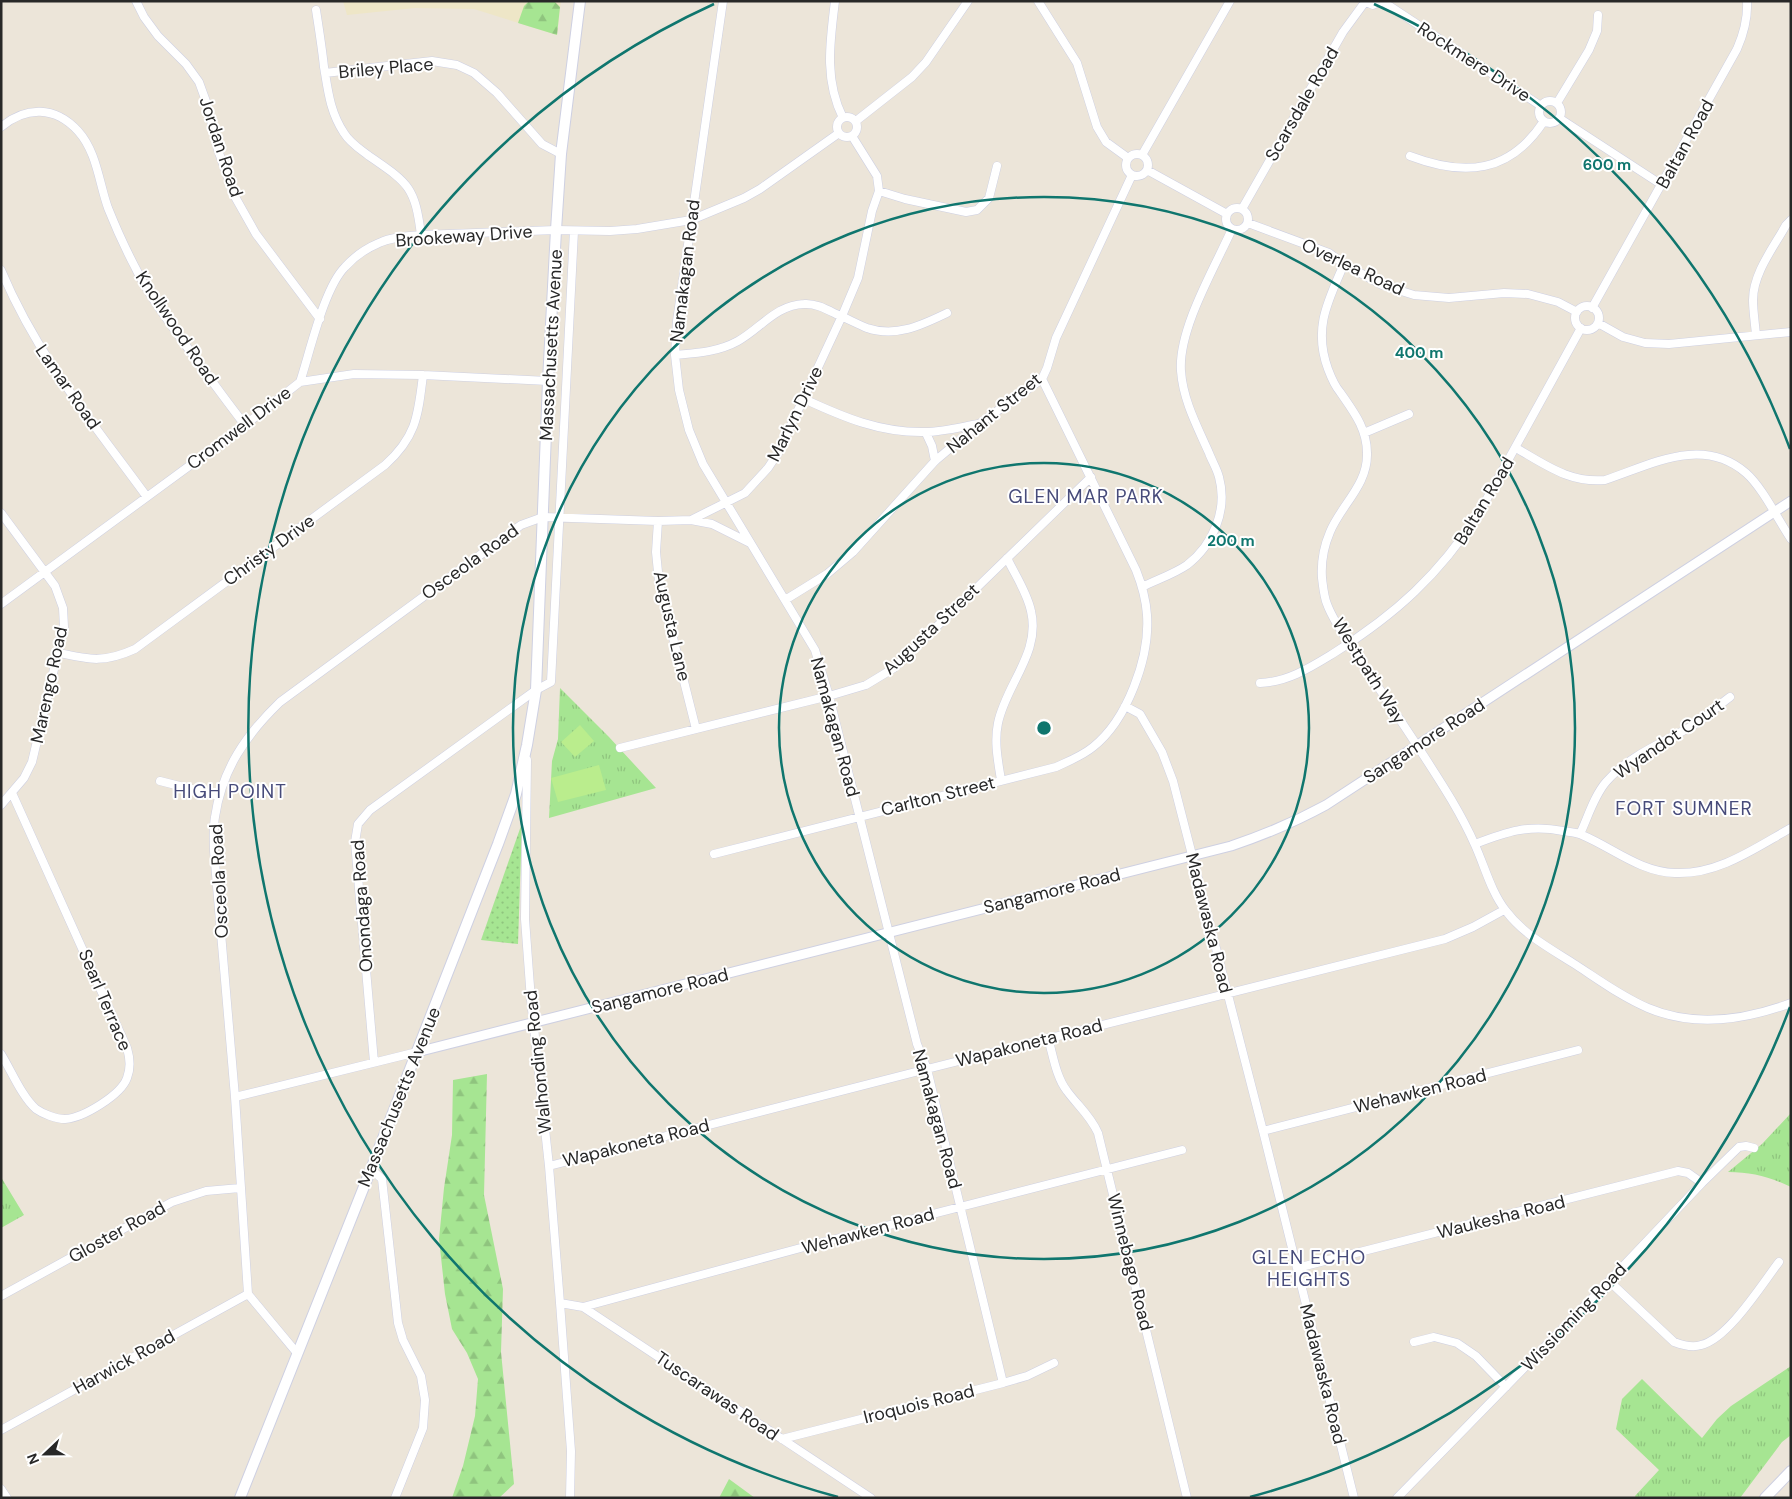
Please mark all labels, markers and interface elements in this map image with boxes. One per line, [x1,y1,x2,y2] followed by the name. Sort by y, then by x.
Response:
[1413,16,1535,108] street label: Rockmere Drive
[1260,42,1344,166] street label: Scarsdale Road
[337,52,435,84] street label: Briley Place
[193,94,249,200] street label: Jordan Road
[1651,95,1719,193] street label: Baltan Road
[1583,155,1631,175] text: 600 m
[664,198,706,344] street label: Namakagan Road
[395,219,533,253] street label: Brookeway Drive
[1298,233,1408,301] street label: Overlea Road
[534,249,568,441] street label: Massachusetts Avenue
[130,266,224,390] street label: Knollwood Road
[30,340,106,434] street label: Lamar Road
[1395,343,1443,363] text: 400 m
[762,362,828,466] street label: Marlyn Drive
[942,367,1046,459] street label: Nahant Street
[182,381,296,475] street label: Cromwell Drive
[1448,453,1520,549] street label: Baltan Road
[1008,484,1164,509] district label: GLEN MAR PARK
[219,509,319,591] street label: Christy Drive
[417,519,523,605] street label: Osceola Road
[1207,531,1255,551] text: 200 m
[648,568,696,684] street label: Augusta Lane
[878,578,984,680] street label: Augusta Street
[1327,613,1411,729] street label: Westpath Way
[25,624,73,746] street label: Marengo Road
[805,654,865,800] street label: Namakagan Road
[1359,693,1489,789] street label: Sangamore Road
[1609,693,1729,785] street label: Wyandot Court
[1035,719,1053,737] centre of rings
[878,770,998,822] street label: Carlton Street
[173,779,287,804] district label: HIGH POINT
[1615,796,1753,821] district label: FORT SUMNER
[204,823,234,939] street label: Osceola Road
[345,839,379,973] street label: Onondaga Road
[1180,850,1238,996] street label: Madawaska Road
[981,862,1123,920] street label: Sangamore Road
[73,945,137,1055] street label: Searl Terrace
[589,962,731,1020] street label: Sangamore Road
[519,989,557,1135] street label: Walhonding Road
[352,1004,446,1190] street label: Massachusetts Avenue
[953,1013,1105,1073] street label: Wapakoneta Road
[907,1046,967,1192] street label: Namakagan Road
[1351,1063,1489,1119] street label: Wehawken Road
[560,1113,712,1173] street label: Wapakoneta Road
[1434,1189,1568,1245] street label: Waukesha Road
[1101,1191,1159,1333] street label: Winnebago Road
[64,1195,170,1269] street label: Gloster Road
[799,1202,937,1260] street label: Wehawken Road
[1252,1245,1366,1292] district label: GLEN ECHO HEIGHTS
[1516,1258,1632,1376] street label: Wissioming Road
[1294,1301,1352,1447] street label: Madawaska Road
[69,1324,179,1400] street label: Harwick Road
[651,1346,783,1446] street label: Tuscarawas Road
[861,1379,977,1429] street label: Iroquois Road
[20,1429,70,1479] north arrow
[23,1451,43,1467] text: N

